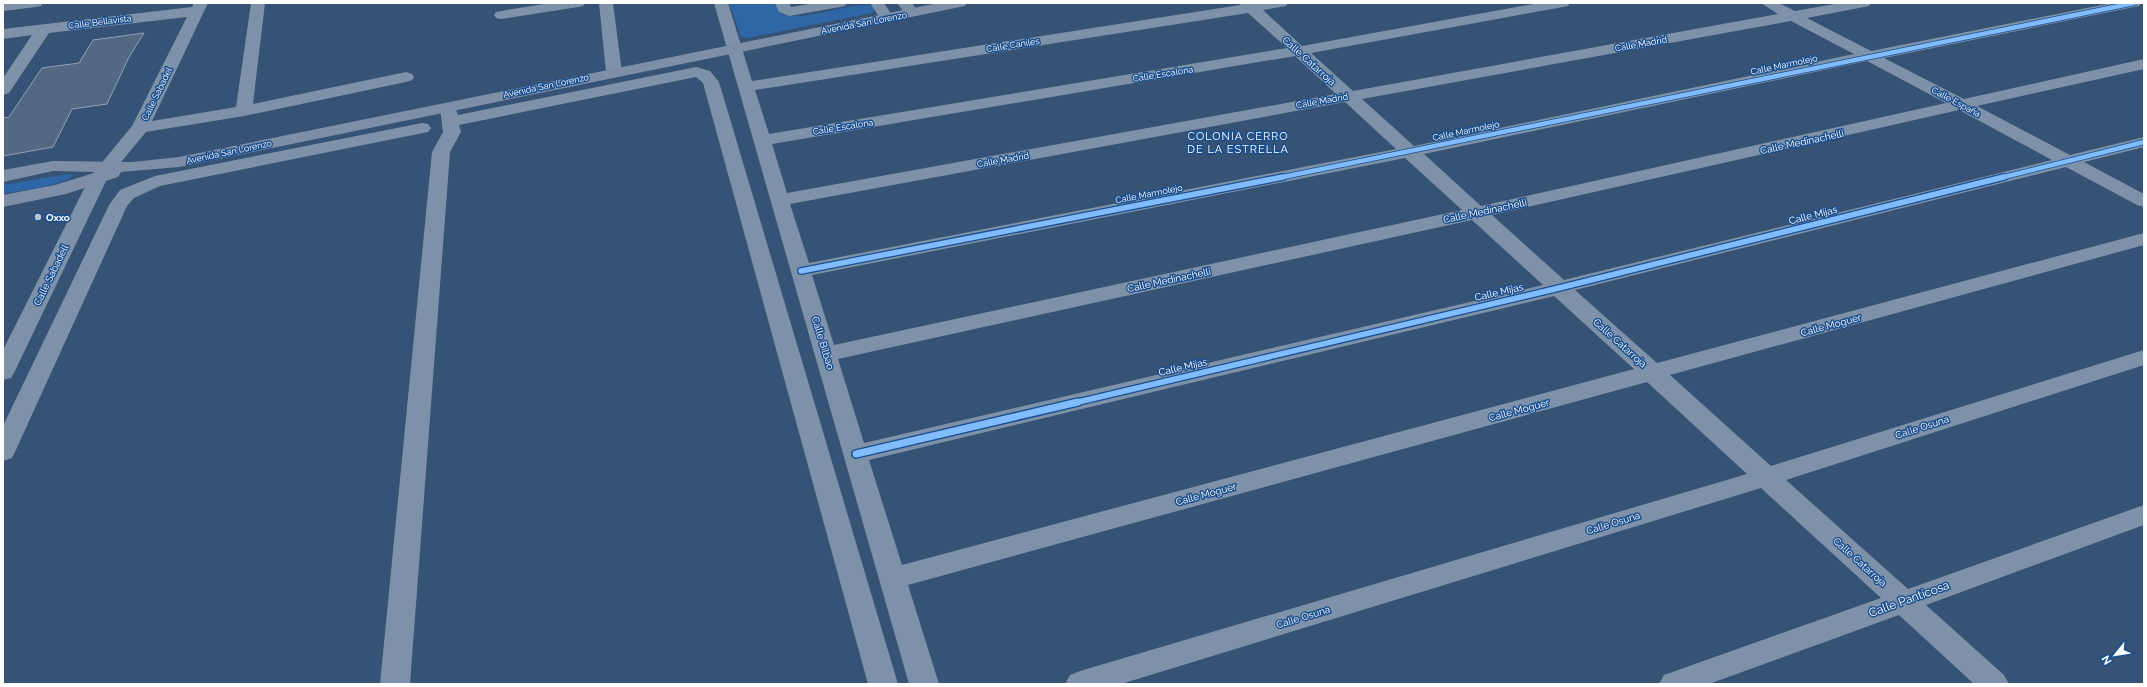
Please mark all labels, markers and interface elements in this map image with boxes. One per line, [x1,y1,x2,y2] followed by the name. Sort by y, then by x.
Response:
[820,10,908,36] street label: Avenida San Lorenzo
[68,13,132,31] street label: Calle Bellavista
[1280,34,1338,88] street label: Calle Catarroja
[1614,34,1668,53] street label: Calle Madrid
[986,36,1041,54] street label: Calle Caniles
[1750,53,1818,77] street label: Calle Marmolejo
[1132,64,1194,84] street label: Calle Escalona
[140,65,174,122] street label: Calle Sabadel
[502,72,590,100] street label: Avenida San Lorenzo
[1930,85,1982,119] street label: Calle España
[1295,91,1349,110] street label: Calle Madrid
[812,117,874,137] street label: Calle Escalona
[1432,119,1500,143] street label: Calle Marmolejo
[1759,128,1845,156] street label: Calle Medinachelli
[1187,130,1289,156] district label: COLONIA CERRO DE LA ESTRELLA
[185,138,273,166] street label: Avenida San Lorenzo
[976,150,1030,169] street label: Calle Madrid
[1115,183,1183,205] street label: Calle Marmolejo
[1442,197,1528,225] street label: Calle Medinachelli
[1788,204,1839,226] street label: Calle Mijas
[33,212,43,222] marker: Oxxo
[46,212,70,223] place label: Oxxo
[31,242,71,307] street label: Calle Sabadell
[1126,266,1212,294] street label: Calle Medinachelli
[1474,281,1525,303] street label: Calle Mijas
[1799,311,1863,338] street label: Calle Moguer
[810,315,836,371] street label: Calle Bilbao
[1591,316,1649,370] street label: Calle Catarroja
[1158,356,1209,378] street label: Calle Mijas
[1487,396,1551,423] street label: Calle Moguer
[1894,413,1950,441] street label: Calle Osuna
[1174,480,1238,507] street label: Calle Moguer
[1585,510,1641,536] street label: Calle Osuna
[1831,535,1889,589] street label: Calle Catarroja
[1867,578,1951,620] street label: Calle Panticosa
[1275,604,1331,630] street label: Calle Osuna
[2095,635,2135,675] north arrow
[2099,653,2115,667] text: N

